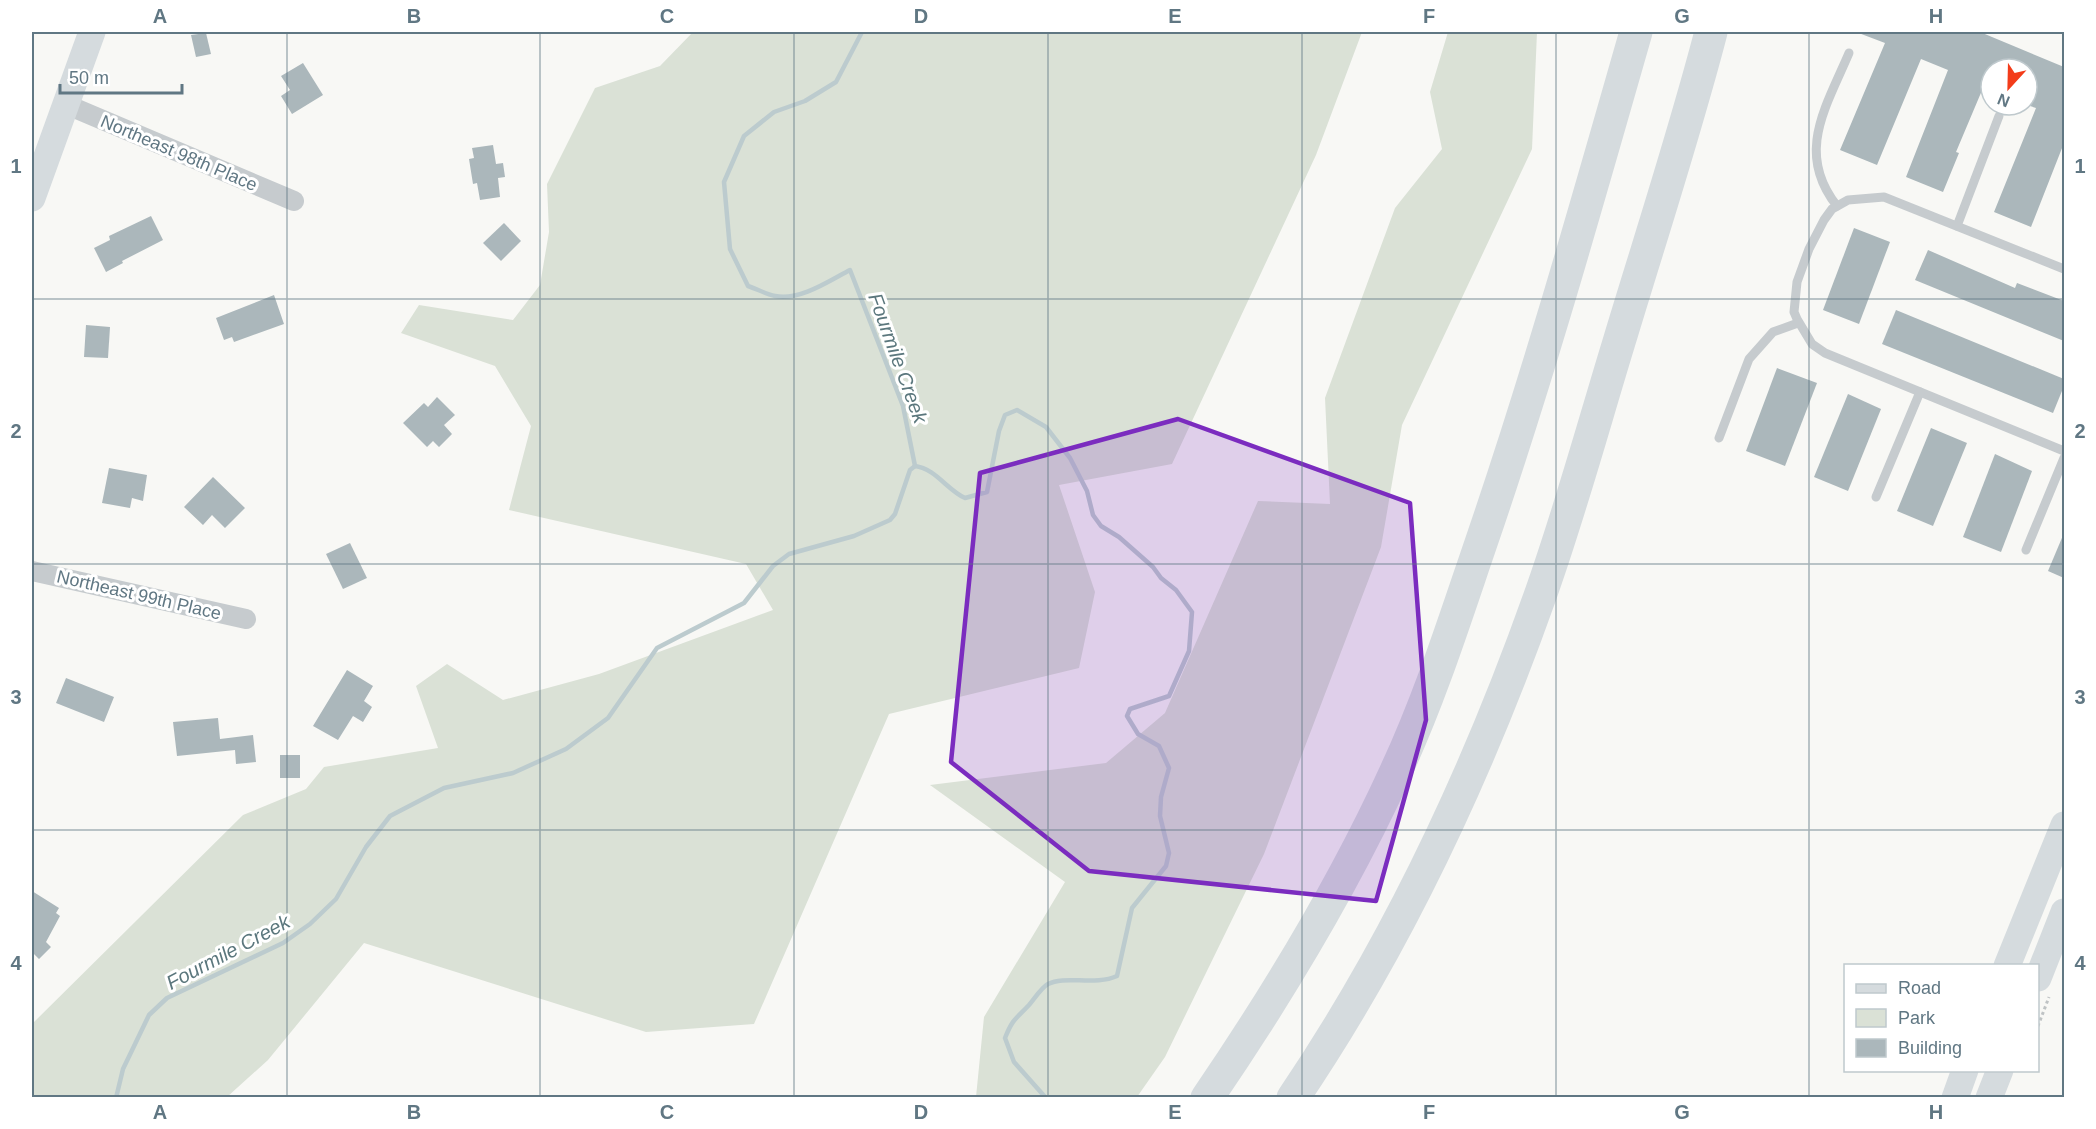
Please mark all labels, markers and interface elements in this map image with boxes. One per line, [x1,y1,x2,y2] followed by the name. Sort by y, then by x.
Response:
[153,5,167,27] text: A
[407,5,421,27] text: B
[660,5,674,27] text: C
[914,5,928,27] text: D
[1168,5,1182,27] text: E
[1423,5,1435,27] text: F
[1674,5,1690,27] text: G
[1929,5,1943,27] text: H
[60,57,182,95] scale bar
[1979,57,2039,117] north arrow
[69,68,109,88] text: 50 m
[1995,90,2012,110] text: N
[98,111,260,195] street label: Northeast 98th Place
[10,155,22,177] text: 1
[2074,155,2086,177] text: 1
[864,290,932,427] water label: Fourmile Creek
[10,420,22,442] text: 2
[2074,420,2086,442] text: 2
[55,566,223,624] street label: Northeast 99th Place
[10,686,22,708] text: 3
[2074,686,2086,708] text: 3
[162,910,294,994] water label: Fourmile Creek
[10,952,22,974] text: 4
[2074,952,2086,974] text: 4
[1844,964,2039,1072] legend
[1898,978,1941,998] text: Road
[1898,1008,1936,1028] text: Park
[1898,1038,1962,1058] text: Building
[153,1101,167,1123] text: A
[407,1101,421,1123] text: B
[660,1101,674,1123] text: C
[914,1101,928,1123] text: D
[1168,1101,1182,1123] text: E
[1423,1101,1435,1123] text: F
[1674,1101,1690,1123] text: G
[1929,1101,1943,1123] text: H

